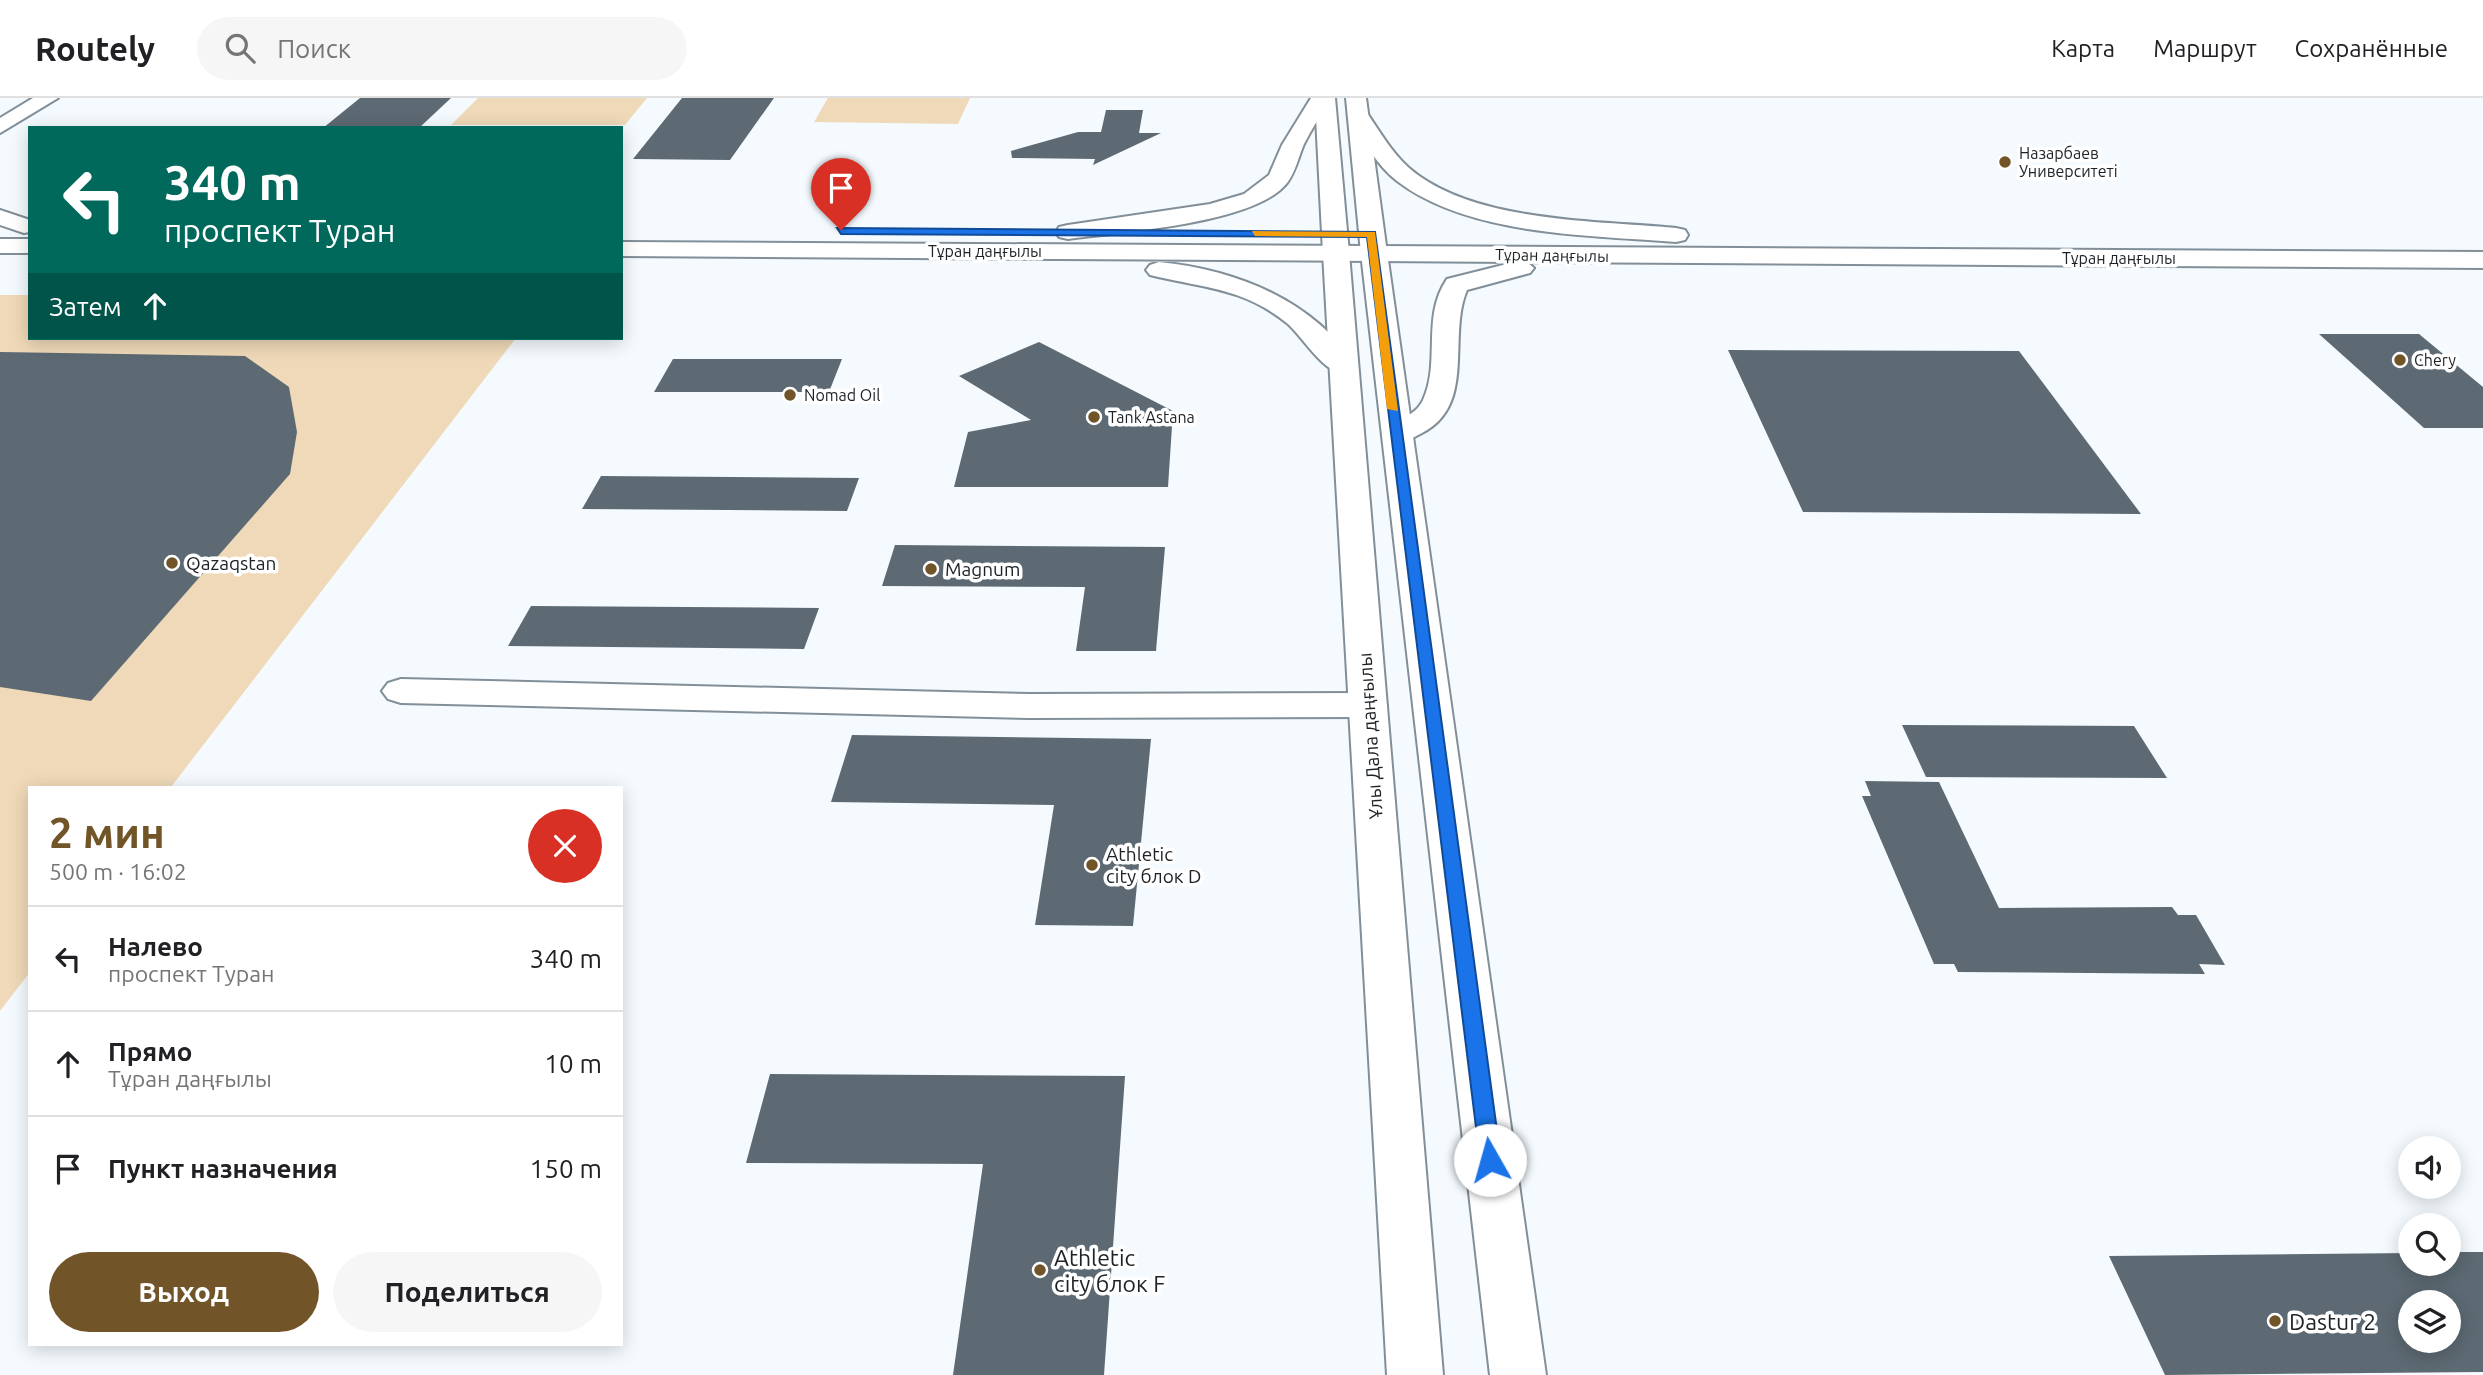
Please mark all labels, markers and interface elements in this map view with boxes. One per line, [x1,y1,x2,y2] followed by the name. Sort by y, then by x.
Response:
[197,17,687,80] search box
[221,29,259,67] icon: search
[35,30,155,67] text: Routely
[277,34,351,63] text: Поиск
[2051,35,2115,62] text: Карта
[2153,35,2257,62] text: Маршрут
[2295,35,2448,62] text: Сохранённые
[2019,144,2118,180] place label: Назарбаев Университеті
[49,154,140,245] icon: left
[164,154,301,209] text: 340 m
[1997,154,2013,170] marker: Назарбаев Университеті
[811,158,871,230] pin
[822,169,860,207] icon: arrive
[164,212,396,248] text: проспект Туран
[928,242,1042,260] street label: Тұран даңғылы
[1495,245,1609,265] street label: Тұран даңғылы
[2062,249,2176,267] street label: Тұран даңғылы
[136,287,174,325] icon: ahead
[49,292,122,321] text: Затем
[2414,351,2456,369] place label: Chery
[2392,352,2408,368] marker: Chery
[804,386,880,404] place label: Nomad Oil
[782,387,798,403] marker: Nomad Oil
[1108,408,1195,426] place label: Tank Astana
[1086,409,1102,425] marker: Tank Astana
[186,552,276,574] place label: Qazaqstan
[164,555,180,571] marker: Qazaqstan
[945,558,1020,580] place label: Magnum
[923,561,939,577] marker: Magnum
[1353,652,1387,820] street label: Ұлы Дала даңғылы
[49,809,165,856] text: 2 мин
[528,809,602,883] button: close
[1106,843,1201,887] place label: Athletic city блок D
[1084,857,1100,873] marker: Athletic city блок D
[49,859,187,884] text: 500 m · 16:02
[108,932,203,961] text: Налево
[49,940,87,978] icon: left
[530,944,602,973] text: 340 m
[108,961,274,986] text: проспект Туран
[108,1037,192,1066] text: Прямо
[49,1045,87,1083] icon: ahead
[544,1049,602,1078] text: 10 m
[108,1066,272,1091] text: Тұран даңғылы
[1453,1123,1527,1197] position arrow
[2398,1136,2461,1353] map controls
[2398,1136,2461,1199] button: sound
[49,1150,87,1188] icon: arrive
[108,1154,338,1183] text: Пункт назначения
[530,1154,602,1183] text: 150 m
[2398,1213,2461,1276] button: search
[1054,1245,1165,1296] place label: Athletic city блок F
[49,1252,319,1332] button: Выход
[333,1252,602,1332] button: Поделиться
[1032,1262,1048,1278] marker: Athletic city блок F
[2398,1290,2461,1353] button: layers
[2289,1309,2376,1334] place label: Dastur 2
[2267,1313,2283,1329] marker: Dastur 2

